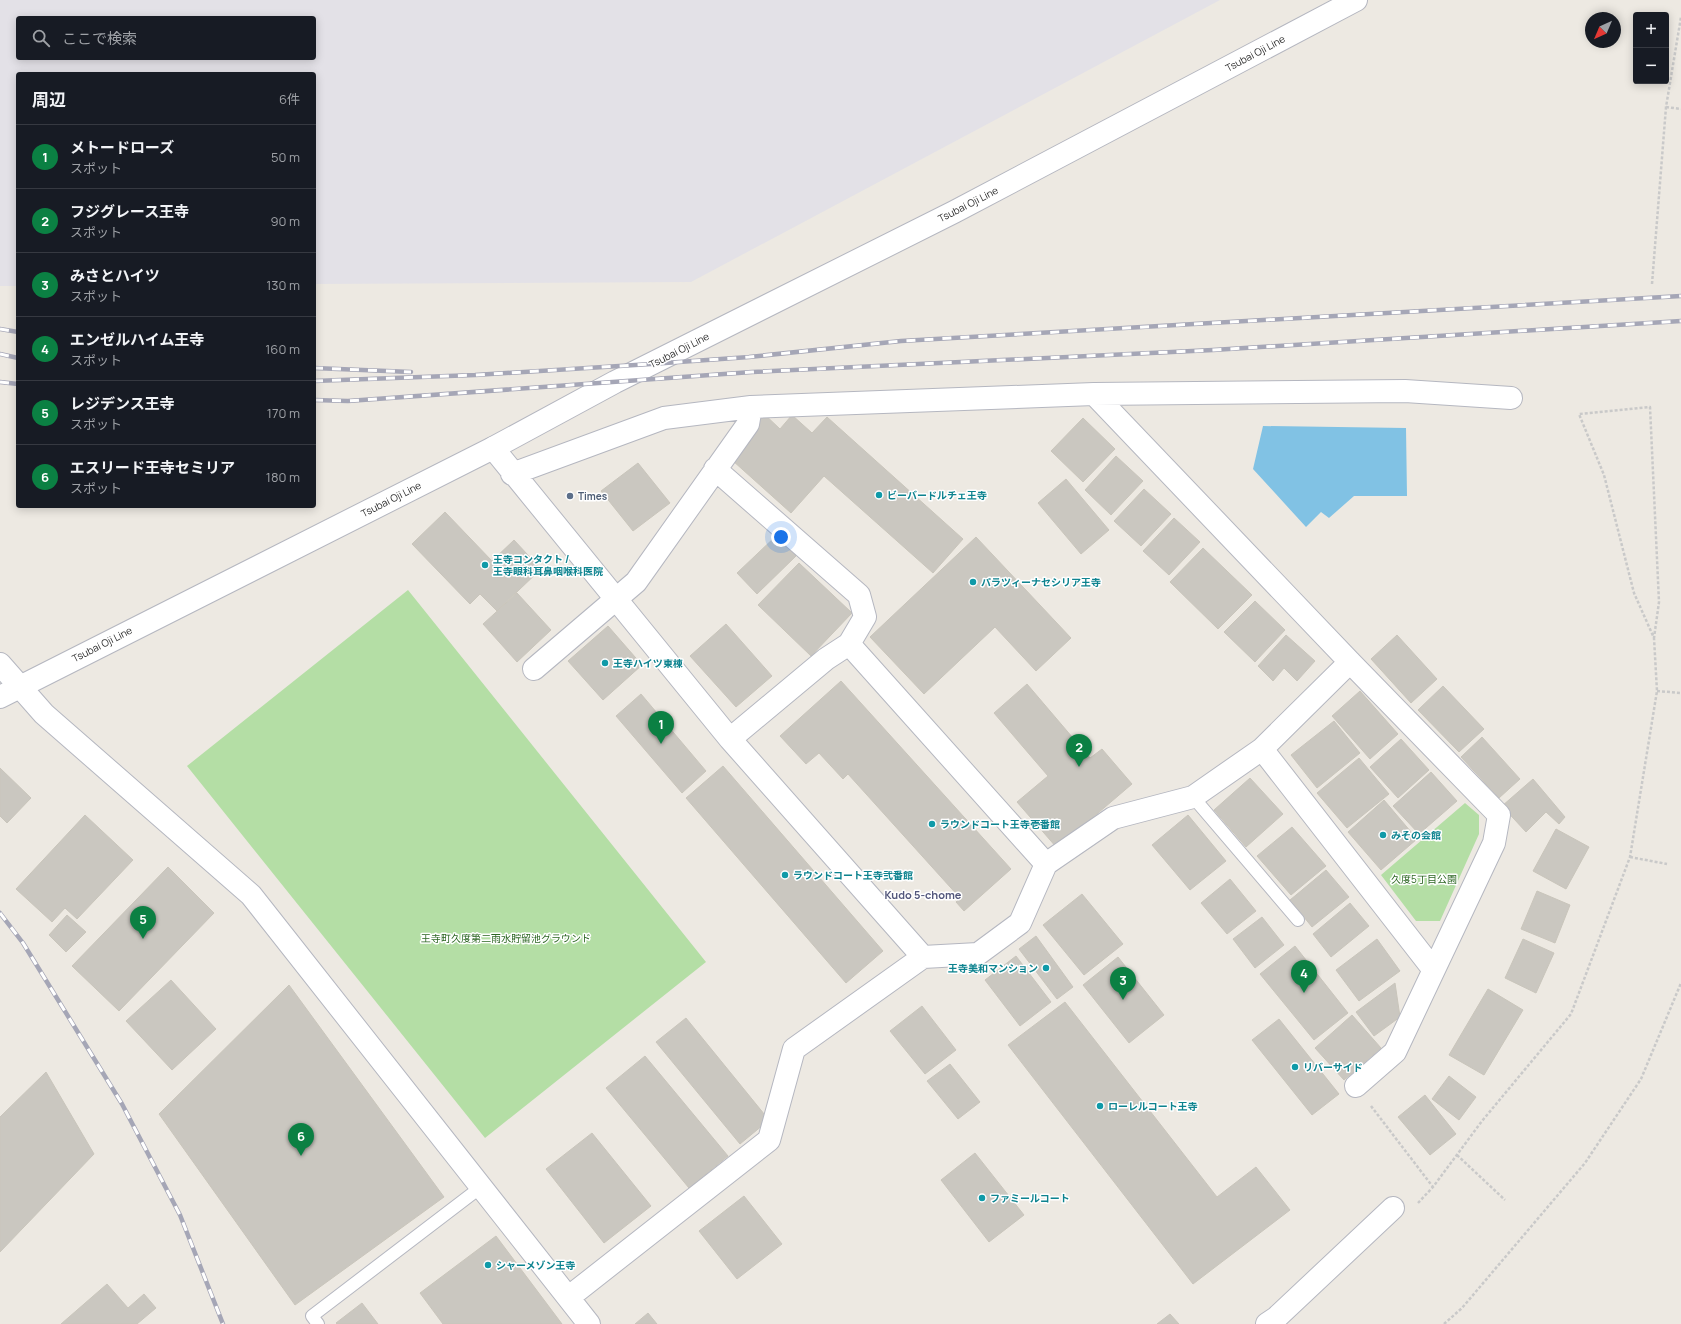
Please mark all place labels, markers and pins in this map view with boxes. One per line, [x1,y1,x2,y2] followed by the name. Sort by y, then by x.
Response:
[887,488,987,502] place label: ビーバードルチェ王寺
[578,489,608,503] place label: Times
[874,490,884,500] marker: ビーバードルチェ王寺
[565,491,575,501] marker: Times
[493,552,603,578] place label: 王寺コンタクト / 王寺眼科耳鼻咽喉科医院
[480,560,490,570] marker: 王寺コンタクト / 王寺眼科耳鼻咽喉科医院
[981,575,1101,589] place label: パラツィーナセシリア王寺
[968,577,978,587] marker: パラツィーナセシリア王寺
[613,656,683,670] place label: 王寺ハイツ東棟
[600,658,610,668] marker: 王寺ハイツ東棟
[648,711,674,744] pin: 1
[1066,734,1092,767] pin: 2
[940,817,1060,831] place label: ラウンドコート王寺壱番館
[927,819,937,829] marker: ラウンドコート王寺壱番館
[1391,828,1441,842] place label: みその会館
[1378,830,1388,840] marker: みその会館
[793,868,913,882] place label: ラウンドコート王寺弐番館
[780,870,790,880] marker: ラウンドコート王寺弐番館
[130,906,156,939] pin: 5
[1291,960,1317,993] pin: 4
[948,961,1038,975] place label: 王寺美和マンション
[1041,963,1051,973] marker: 王寺美和マンション
[1110,967,1136,1000] pin: 3
[1303,1060,1363,1074] place label: リバーサイド
[1290,1062,1300,1072] marker: リバーサイド
[1108,1099,1198,1113] place label: ローレルコート王寺
[1095,1101,1105,1111] marker: ローレルコート王寺
[288,1123,314,1156] pin: 6
[990,1191,1070,1205] place label: ファミールコート
[977,1193,987,1203] marker: ファミールコート
[496,1258,576,1272] place label: シャーメゾン王寺
[483,1260,493,1270] marker: シャーメゾン王寺

